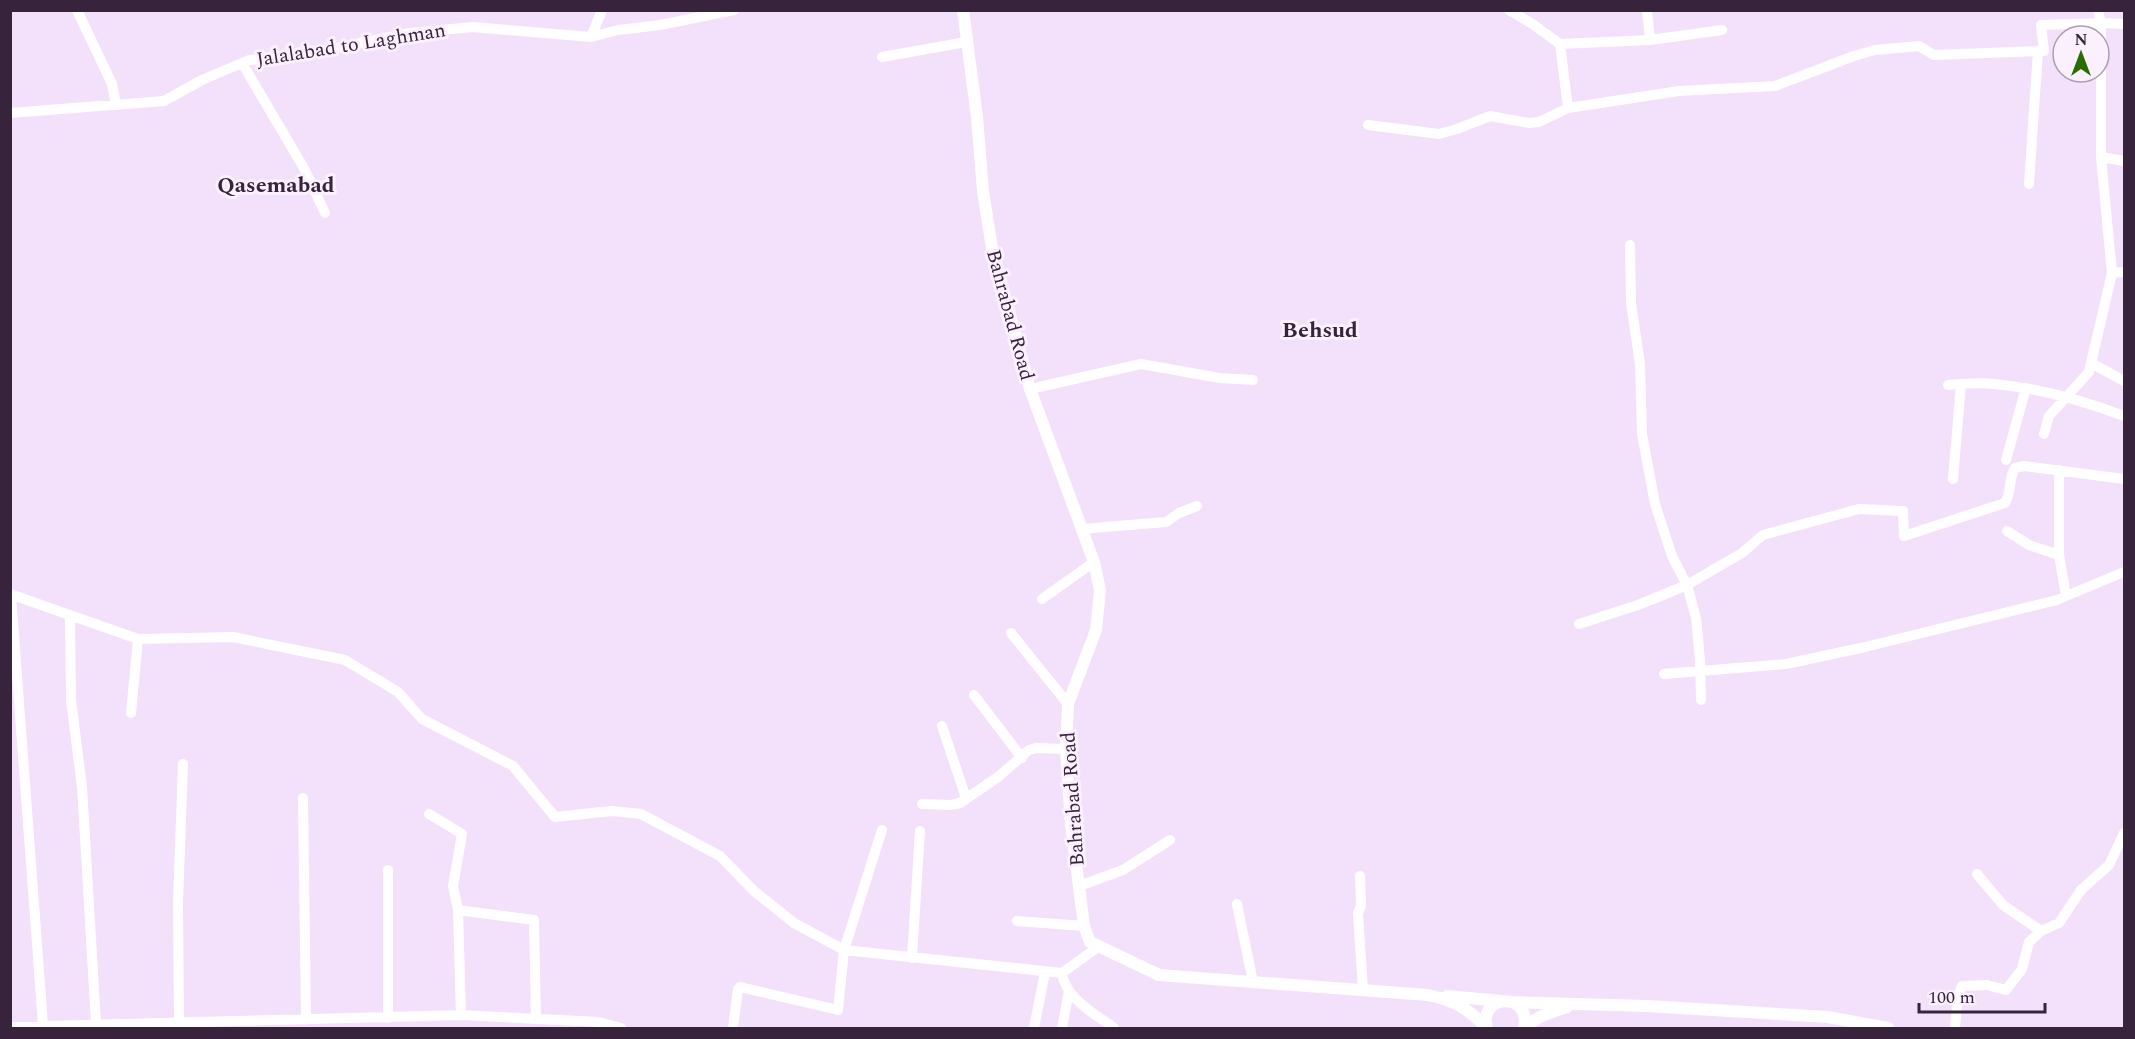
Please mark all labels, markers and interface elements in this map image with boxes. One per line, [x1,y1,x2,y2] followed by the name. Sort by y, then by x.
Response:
[254,15,448,75] street label: Jalalabad to Laghman
[2051,24,2111,84] north arrow
[2074,28,2088,52] text: N
[217,169,335,202] district label: Qasemabad
[978,246,1042,384] street label: Bahrabad Road
[1282,314,1358,347] district label: Behsud
[1053,731,1093,867] street label: Bahrabad Road
[1919,976,2045,1014] scale bar
[1928,984,1975,1011] text: 100 m

